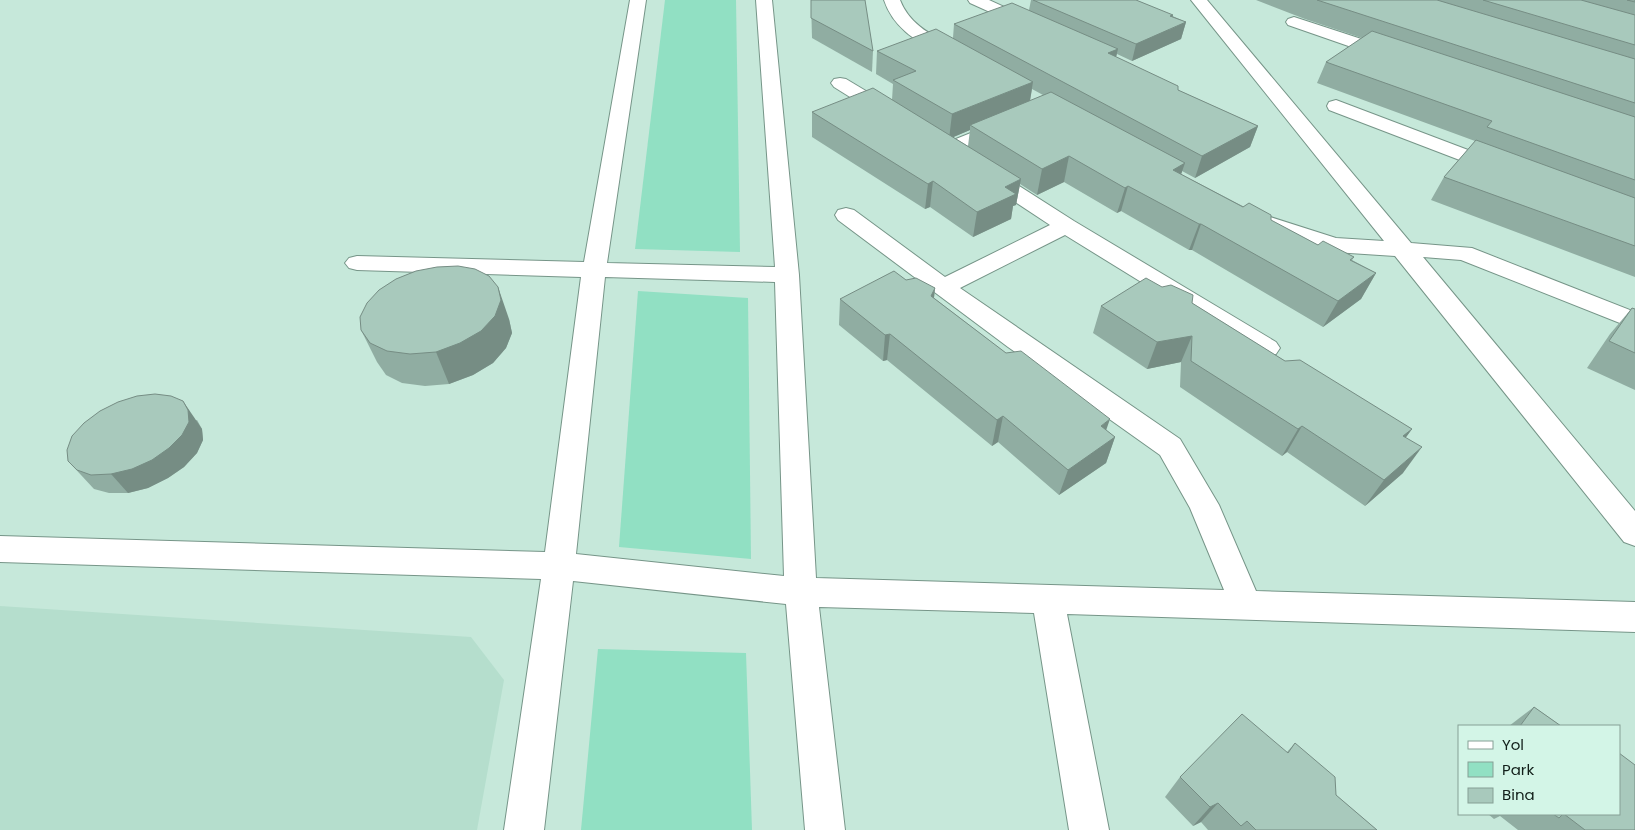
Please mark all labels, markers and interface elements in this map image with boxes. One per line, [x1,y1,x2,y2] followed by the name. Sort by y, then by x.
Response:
[1458,725,1620,815] legend
[1502,734,1524,755] text: Yol
[1502,759,1534,780] text: Park
[1502,784,1535,805] text: Bina

